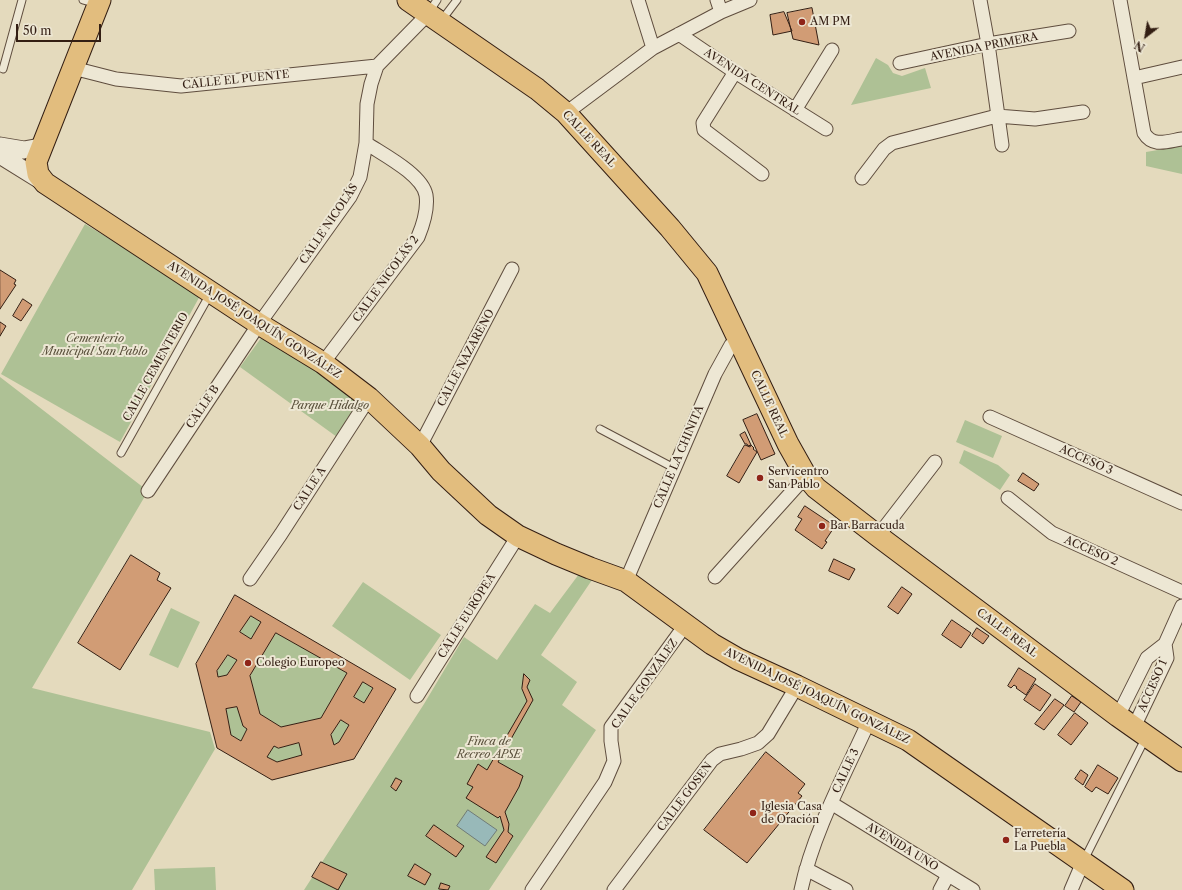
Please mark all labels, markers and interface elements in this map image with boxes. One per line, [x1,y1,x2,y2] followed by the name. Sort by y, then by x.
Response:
[810,15,850,29] place label: AM PM
[18,16,103,42] scale bar
[1126,16,1166,56] north arrow
[797,17,807,27] marker: AM PM
[23,23,52,38] text: 50 m
[929,30,1039,64] street label: AVENIDA PRIMERA
[1132,38,1148,55] text: N
[701,46,803,118] street label: AVENIDA CENTRAL
[182,68,290,92] street label: CALLE EL PUENTE
[559,108,619,170] street label: CALLE REAL
[297,181,361,267] street label: CALLE NICOLÁS
[350,233,422,325] street label: CALLE NICOLÁS 2
[165,259,343,381] street label: AVENIDA JOSÉ JOAQUÍN GONZÁLEZ
[435,307,497,409] street label: CALLE NAZARENO
[121,310,191,424] street label: CALLE CEMENTERIO
[42,332,148,358] park label: Cementerio Municipal San Pablo
[748,368,790,440] street label: CALLE REAL
[184,383,222,431] street label: CALLE B
[291,399,369,413] park label: Parque Hidalgo
[651,403,707,511] street label: CALLE LA CHINITA
[1057,442,1115,478] street label: ACCESO 3
[291,465,329,513] street label: CALLE A
[768,465,829,491] place label: Servicentro San Pablo
[755,473,765,483] marker: Servicentro San Pablo
[830,519,905,533] place label: Bar Barracuda
[817,521,827,531] marker: Bar Barracuda
[1062,533,1120,569] street label: ACCESO 2
[436,571,498,661] street label: CALLE EUROPEA
[974,606,1040,660] street label: CALLE REAL
[609,637,681,731] street label: CALLE GONZÁLEZ
[722,645,912,747] street label: AVENIDA JOSÉ JOAQUÍN GONZÁLEZ
[256,656,345,670] place label: Colegio Europeo
[243,658,253,668] marker: Colegio Europeo
[1136,658,1170,714] street label: ACCESO 1
[457,735,521,761] park label: Finca de Recreo APSE
[830,747,862,795] street label: CALLE 3
[655,760,715,834] street label: CALLE GOSEN
[761,800,822,826] place label: Iglesia Casa de Oración
[748,808,758,818] marker: Iglesia Casa de Oración
[863,820,941,874] street label: AVENIDA UNO
[1014,827,1066,853] place label: Ferretería La Puebla
[1001,835,1011,845] marker: Ferretería La Puebla

